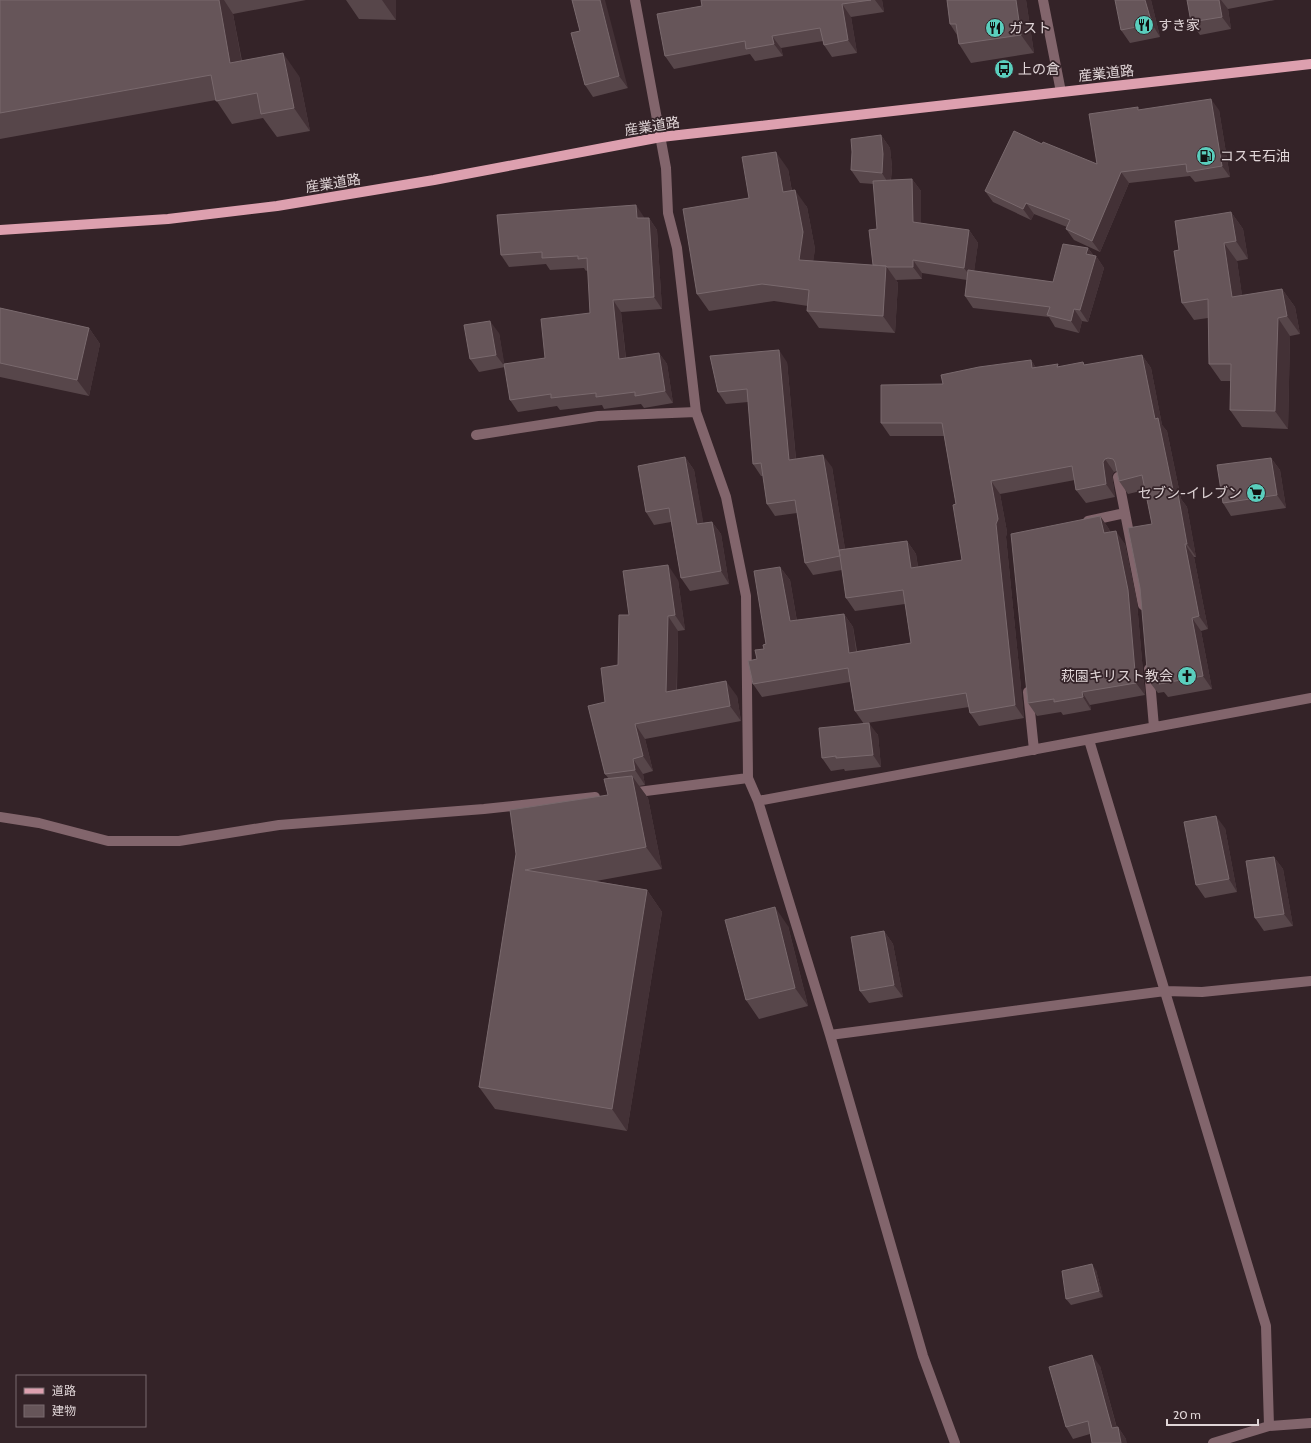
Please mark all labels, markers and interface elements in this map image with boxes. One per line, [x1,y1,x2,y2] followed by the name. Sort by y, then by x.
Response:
[1133,14,1155,36] restaurant icon: すき家
[1158,16,1200,34] place label: すき家
[984,17,1006,39] restaurant icon: ガスト
[1009,19,1051,37] place label: ガスト
[993,58,1015,80] bus stop icon: 上の倉
[1018,60,1060,78] place label: 上の倉
[1077,61,1135,85] street label: 産業道路
[623,113,681,139] street label: 産業道路
[1195,145,1217,167] fuel station icon: コスモ石油
[1220,147,1290,165] place label: コスモ石油
[304,170,362,196] street label: 産業道路
[1245,482,1267,504] supermarket icon: セブン-イレブン
[1138,484,1242,502] place label: セブン-イレブン
[1176,665,1198,687] church icon: 萩園キリスト教会
[1061,667,1173,685] place label: 萩園キリスト教会
[16,1375,146,1427] legend
[52,1383,76,1398] text: 道路
[1167,1401,1258,1427] scale bar
[52,1403,76,1418] text: 建物
[1173,1407,1201,1422] text: 20 m

